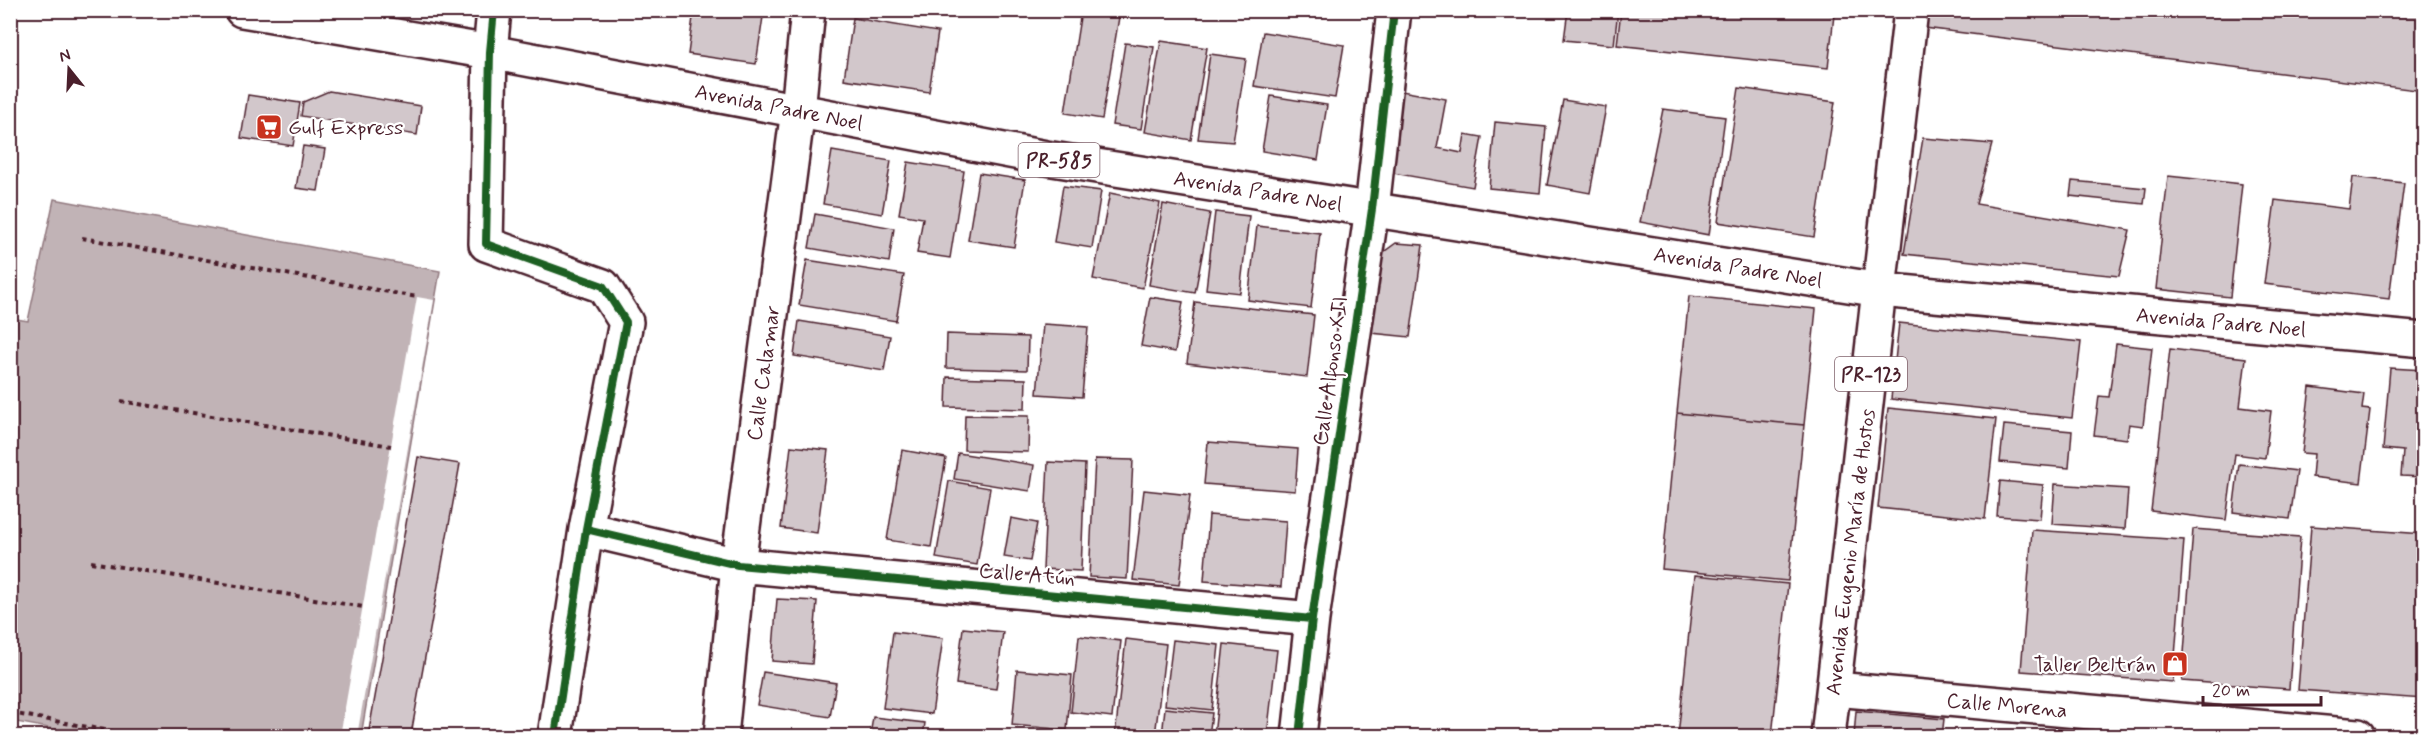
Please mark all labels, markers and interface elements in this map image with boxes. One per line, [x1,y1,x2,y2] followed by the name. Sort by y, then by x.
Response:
[39,39,99,99] north arrow
[57,45,73,68] text: N
[692,78,865,138] street label: Avenida Padre Noel
[254,112,284,142] supermarket icon: Gulf Express
[288,114,403,142] place label: Gulf Express
[1018,143,1100,177] road number: PR-585
[1171,165,1344,219] street label: Avenida Padre Noel
[1651,241,1824,295] street label: Avenida Padre Noel
[1307,295,1357,448] street label: Calle Alfonso XII
[2135,302,2307,344] street label: Avenida Padre Noel
[741,304,787,443] street label: Calle Calamar
[1835,357,1907,391] road number: PR-123
[1820,407,1882,697] street label: Avenida Eugenio María de Hostos
[977,557,1076,593] street label: Calle Atún
[2160,649,2190,679] shop icon: Taller Beltrán
[2034,651,2156,679] place label: Taller Beltrán
[2203,669,2322,707] scale bar
[2212,679,2250,703] text: 20 m
[1945,687,2068,725] street label: Calle Morena

